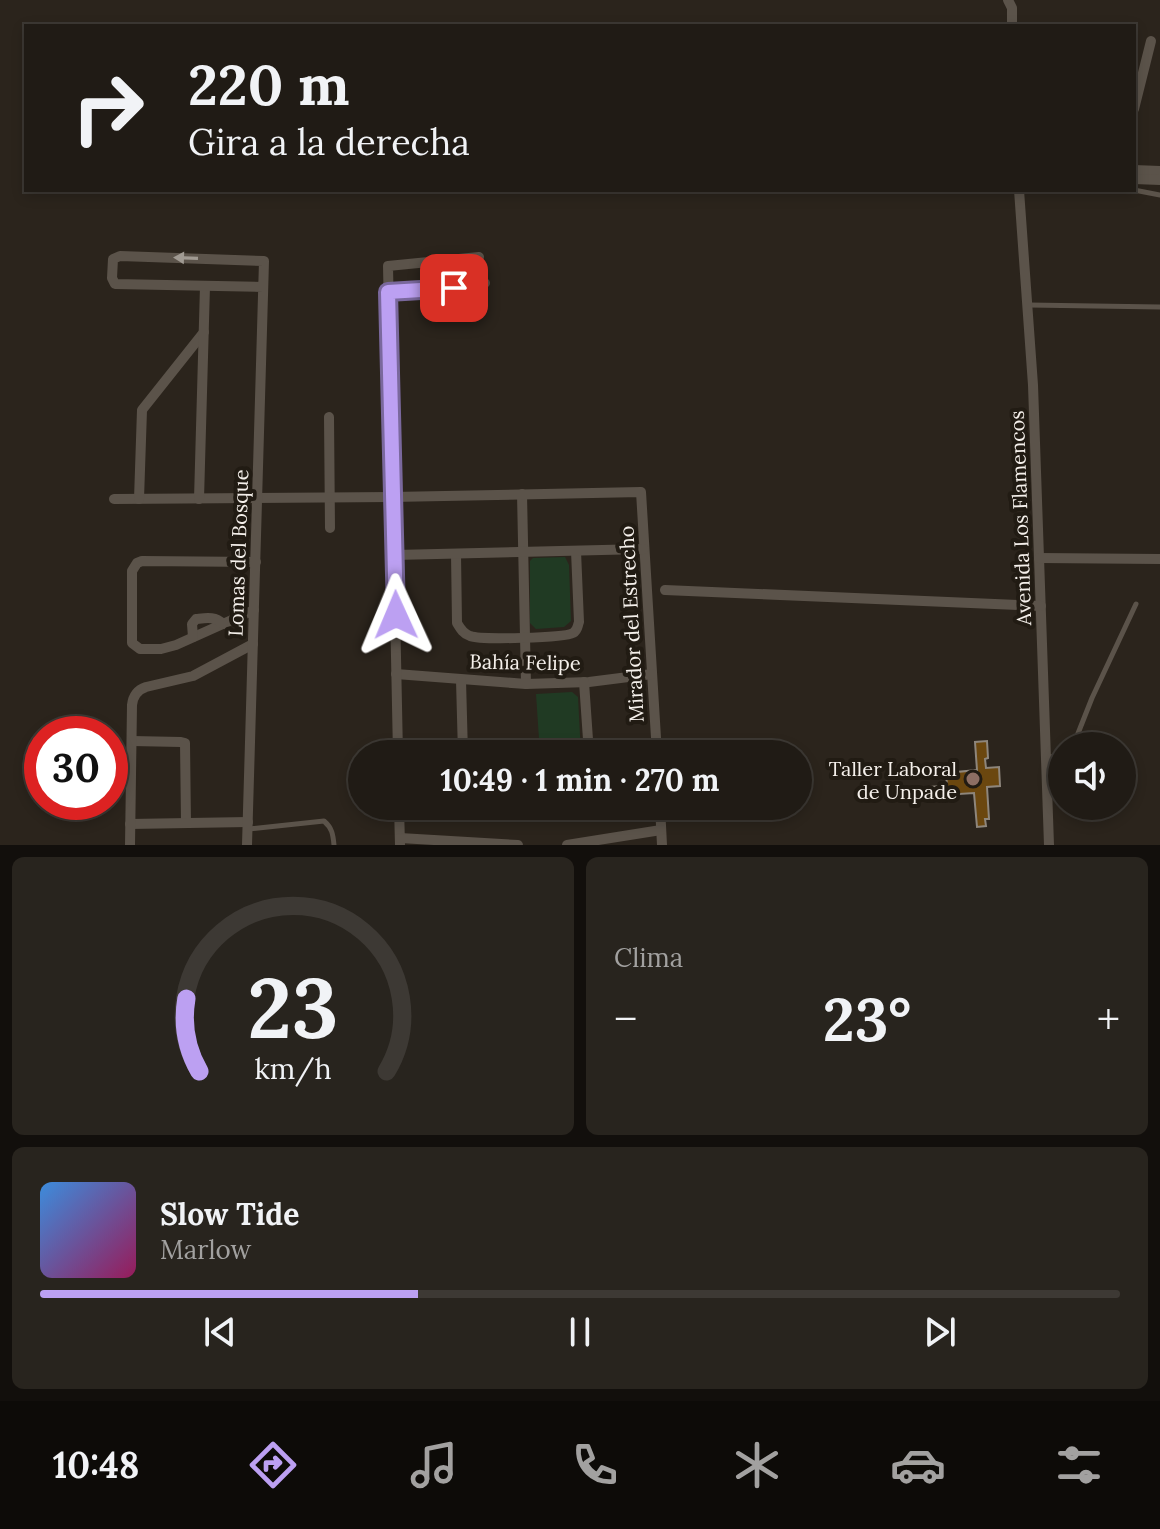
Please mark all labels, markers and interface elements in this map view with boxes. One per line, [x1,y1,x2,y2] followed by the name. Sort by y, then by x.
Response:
[188,49,350,120] text: 220 m
[56,56,160,160] icon: right
[188,119,470,165] text: Gira a la derecha
[173,252,198,265] one-way arrow
[420,254,488,322] pin
[432,266,476,310] icon: arrive
[1004,410,1036,627] street label: Avenida Los Flamencos
[223,469,253,637] street label: Lomas del Bosque
[613,525,649,723] street label: Mirador del Estrecho
[354,573,438,657] position arrow
[469,649,581,675] street label: Bahía Felipe
[24,716,128,820] speed limit sign: 30
[1048,732,1136,820] map controls
[1048,732,1136,820] button: sound
[829,756,957,804] place label: Taller Laboral de Unpade
[441,761,719,799] text: 10:49 · 1 min · 270 m
[964,770,982,788] marker: Taller Laboral de Unpade
[614,941,683,974] text: Clima
[248,954,338,1061] text: 23
[823,981,911,1057] text: 23°
[614,991,637,1047] text: −
[1097,991,1120,1047] text: +
[254,1050,332,1087] text: km/h
[160,1195,299,1233] text: Slow Tide
[160,1233,251,1266] text: Marlow
[198,1310,242,1354] icon: previous
[558,1310,602,1354] icon: pause
[918,1310,962,1354] icon: next
[245,1437,301,1493] icon: directions
[406,1437,462,1493] icon: music
[567,1437,623,1493] icon: phone
[729,1437,785,1493] icon: climate
[890,1437,946,1493] icon: car
[1051,1437,1107,1493] icon: filters
[53,1442,139,1488] text: 10:48

